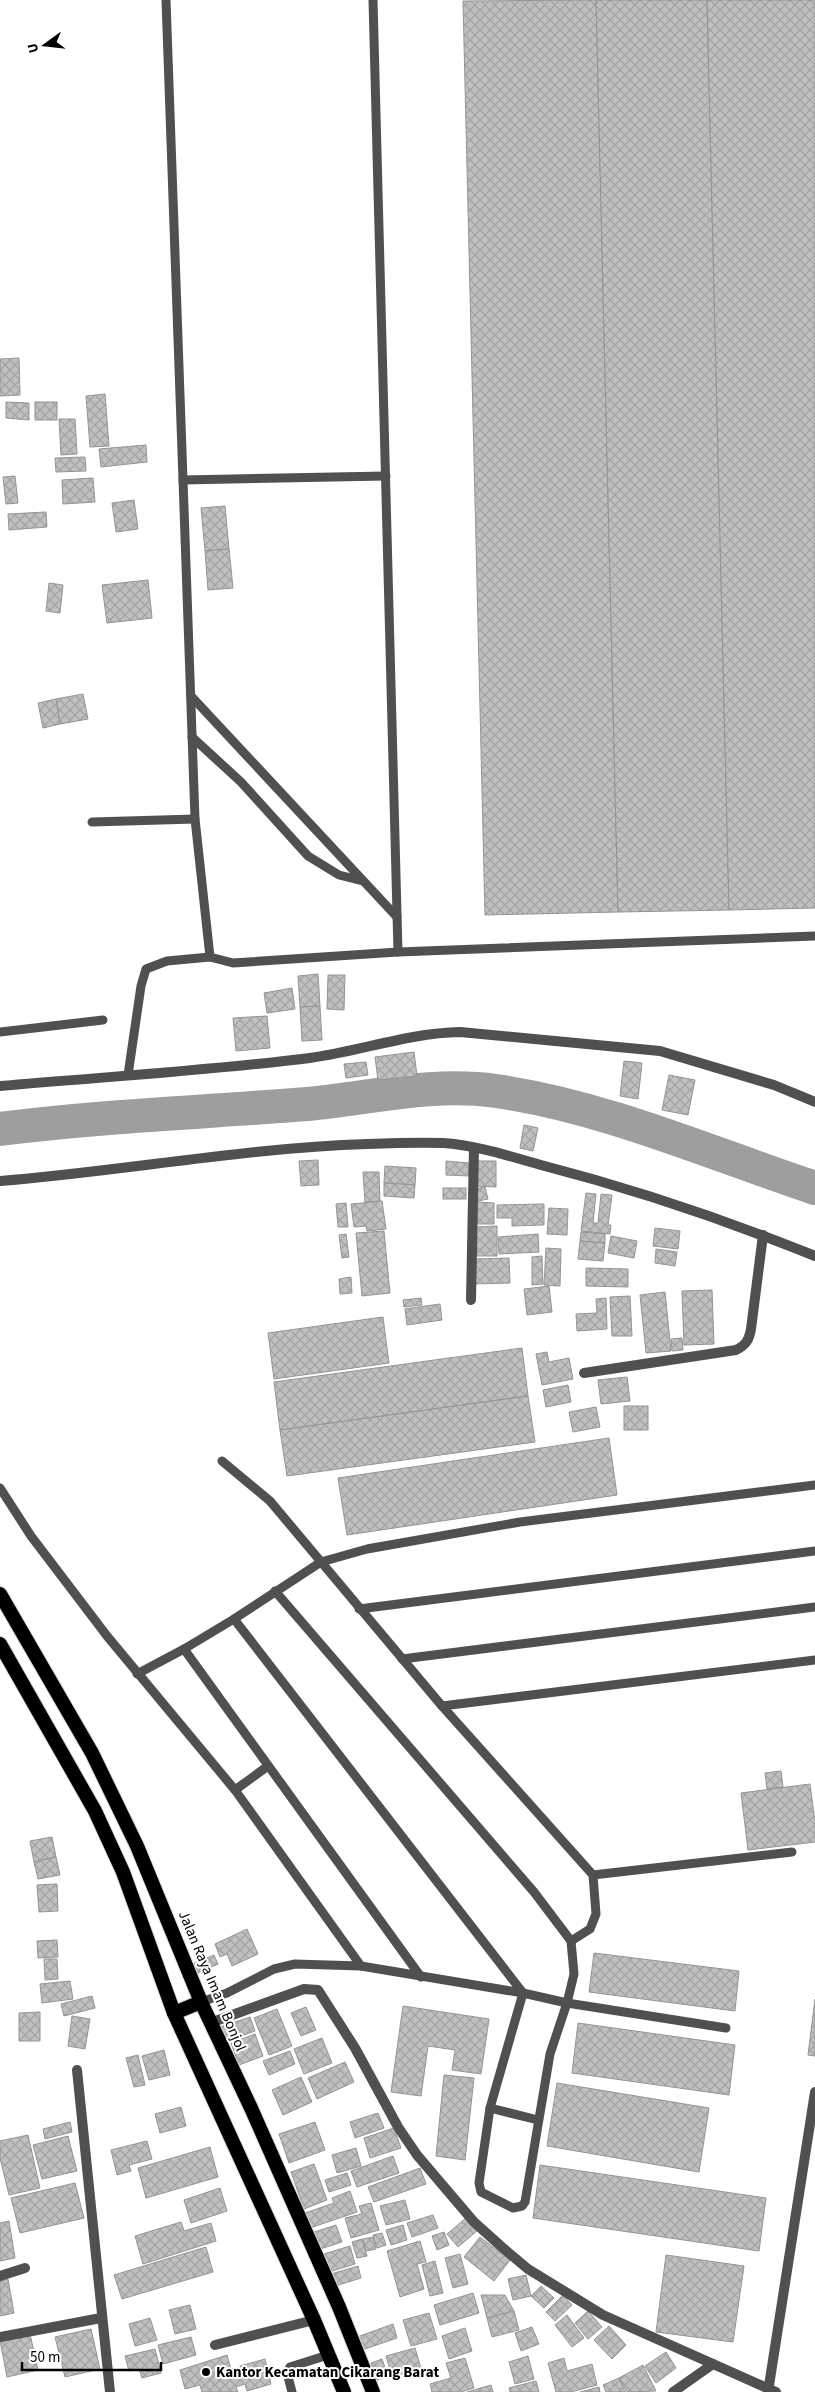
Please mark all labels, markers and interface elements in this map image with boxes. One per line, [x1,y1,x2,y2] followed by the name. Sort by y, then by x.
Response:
[20,20,70,70] north arrow
[23,41,44,55] text: U
[173,1907,251,2055] street label: Jalan Raya Imam Bonjol
[22,2340,161,2372] scale bar
[30,2347,60,2368] text: 50 m
[216,2362,439,2383] place label: Kantor Kecamatan Cikarang Barat
[200,2366,212,2378] marker: Kantor Kecamatan Cikarang Barat

